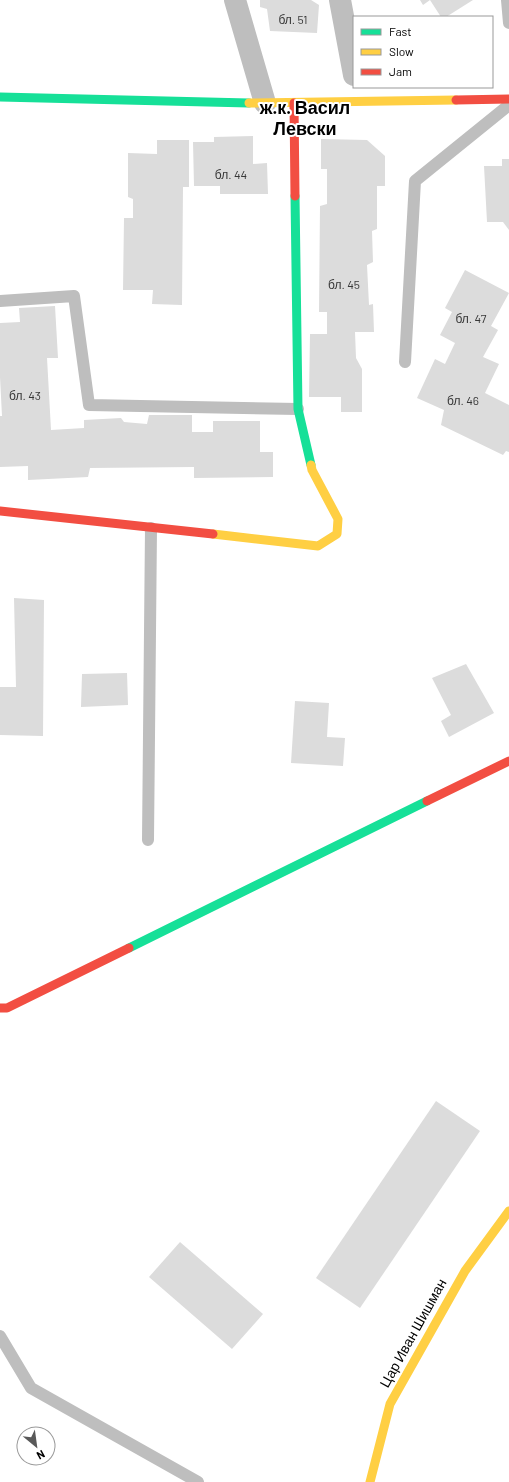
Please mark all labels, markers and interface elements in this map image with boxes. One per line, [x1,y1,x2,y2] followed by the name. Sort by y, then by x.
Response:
[278,12,308,26] house number: бл. 51
[353,16,493,88] legend
[389,24,412,38] text: Fast
[389,44,414,58] text: Slow
[389,64,412,78] text: Jam
[259,96,350,139] district label: ж.к. Васил Левски
[215,167,247,181] house number: бл. 44
[328,277,360,291] house number: бл. 45
[455,311,487,325] house number: бл. 47
[9,388,41,402] house number: бл. 43
[447,393,479,407] house number: бл. 46
[376,1275,450,1390] street label: Цар Иван Шишман
[16,1426,56,1466] north arrow
[35,1448,47,1463] text: N

